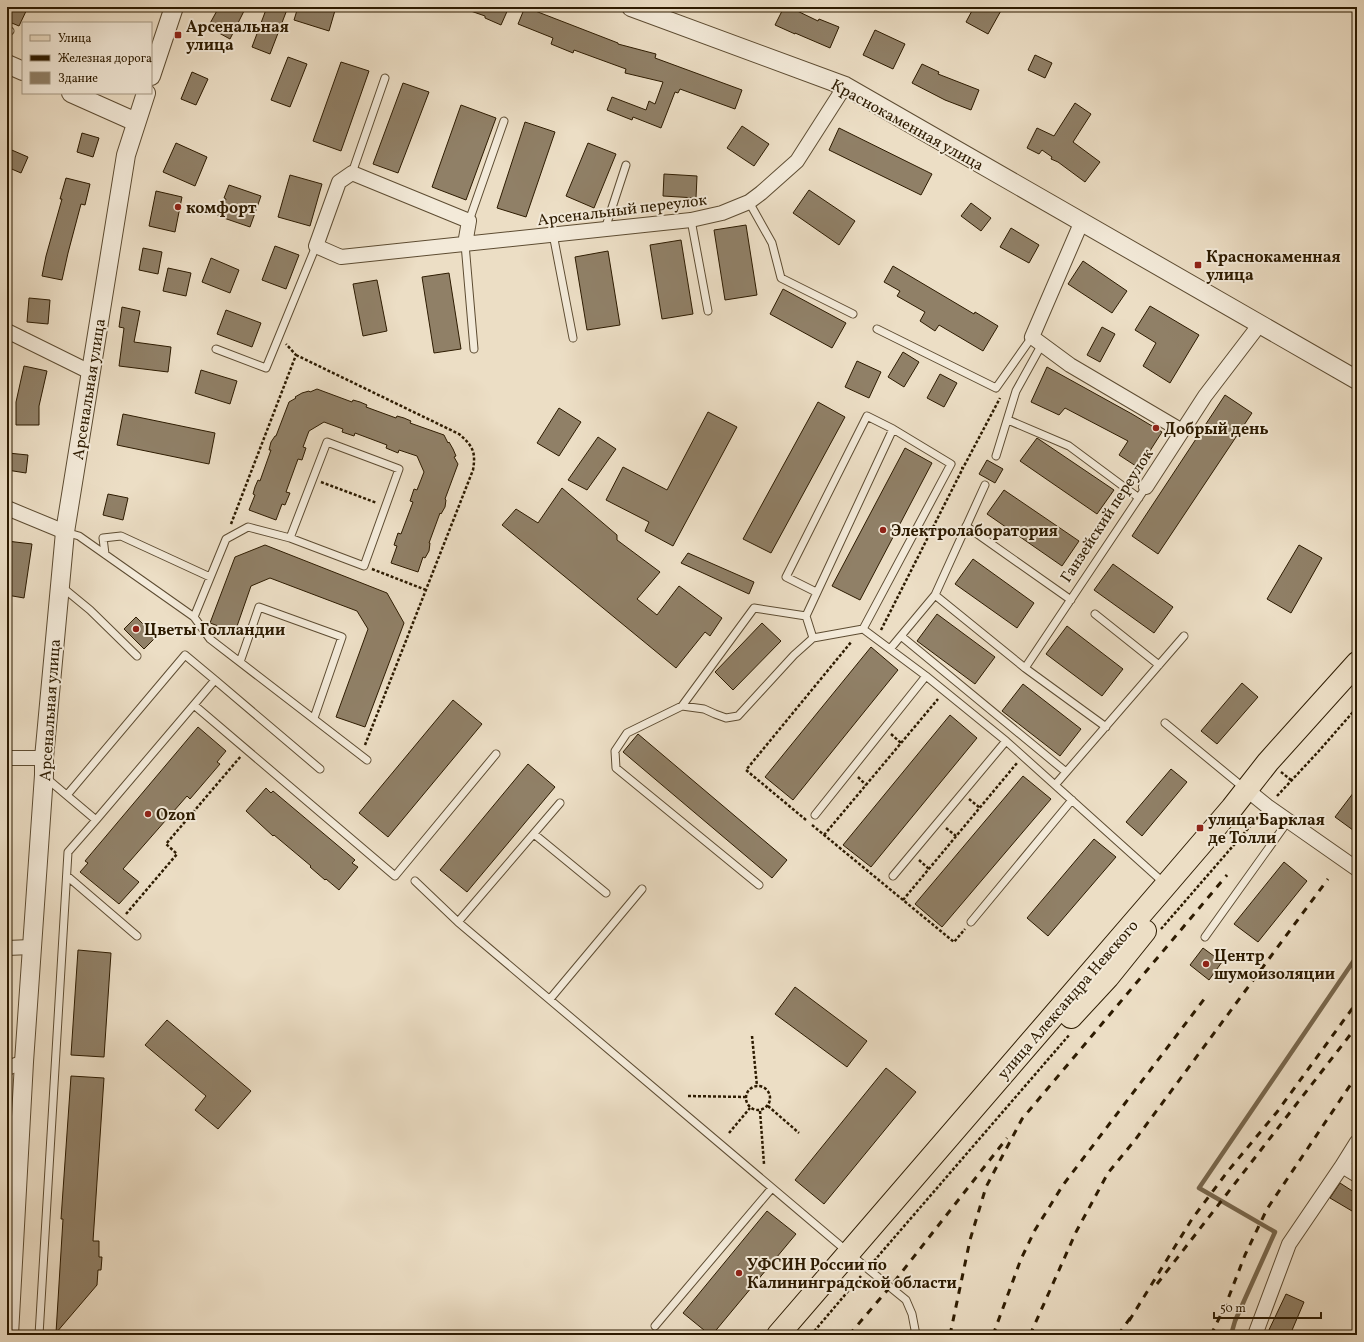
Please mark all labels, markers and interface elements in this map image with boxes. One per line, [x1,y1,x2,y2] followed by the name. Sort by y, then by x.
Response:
[186,17,289,57] place label: Арсенальная улица
[22,22,152,94] legend
[173,30,183,40] marker: Арсенальная улица
[58,31,91,47] text: Улица
[58,51,152,67] text: Железная дорога
[58,71,98,87] text: Здание
[827,75,987,177] street label: Краснокаменная улица
[536,190,709,232] street label: Арсенальный переулок
[186,198,257,220] place label: комфорт
[173,202,183,212] marker: комфорт
[1206,247,1341,287] place label: Краснокаменная улица
[1193,260,1203,270] marker: Краснокаменная улица
[68,317,112,462] street label: Арсенальная улица
[1164,419,1269,441] place label: Добрый день
[1151,423,1161,433] marker: Добрый день
[1056,444,1160,587] street label: Ганзейский переулок
[891,521,1058,543] place label: Электролаборатория
[878,525,888,535] marker: Электролаборатория
[144,620,285,642] place label: Цветы Голландии
[131,624,141,634] marker: Цветы Голландии
[35,638,67,782] street label: Арсенальная улица
[156,805,196,827] place label: Ozon
[143,809,153,819] marker: Ozon
[1208,810,1325,850] place label: улица Барклая де Толли
[1195,823,1205,833] marker: улица Барклая де Толли
[993,916,1144,1085] street label: улица Александра Невского
[1214,946,1335,986] place label: Центр шумоизоляции
[1201,959,1211,969] marker: Центр шумоизоляции
[747,1255,957,1295] place label: УФСИН России по Калининградской области
[734,1268,744,1278] marker: УФСИН России по Калининградской области
[1214,1294,1321,1320] scale bar
[1220,1301,1246,1317] text: 50 m

